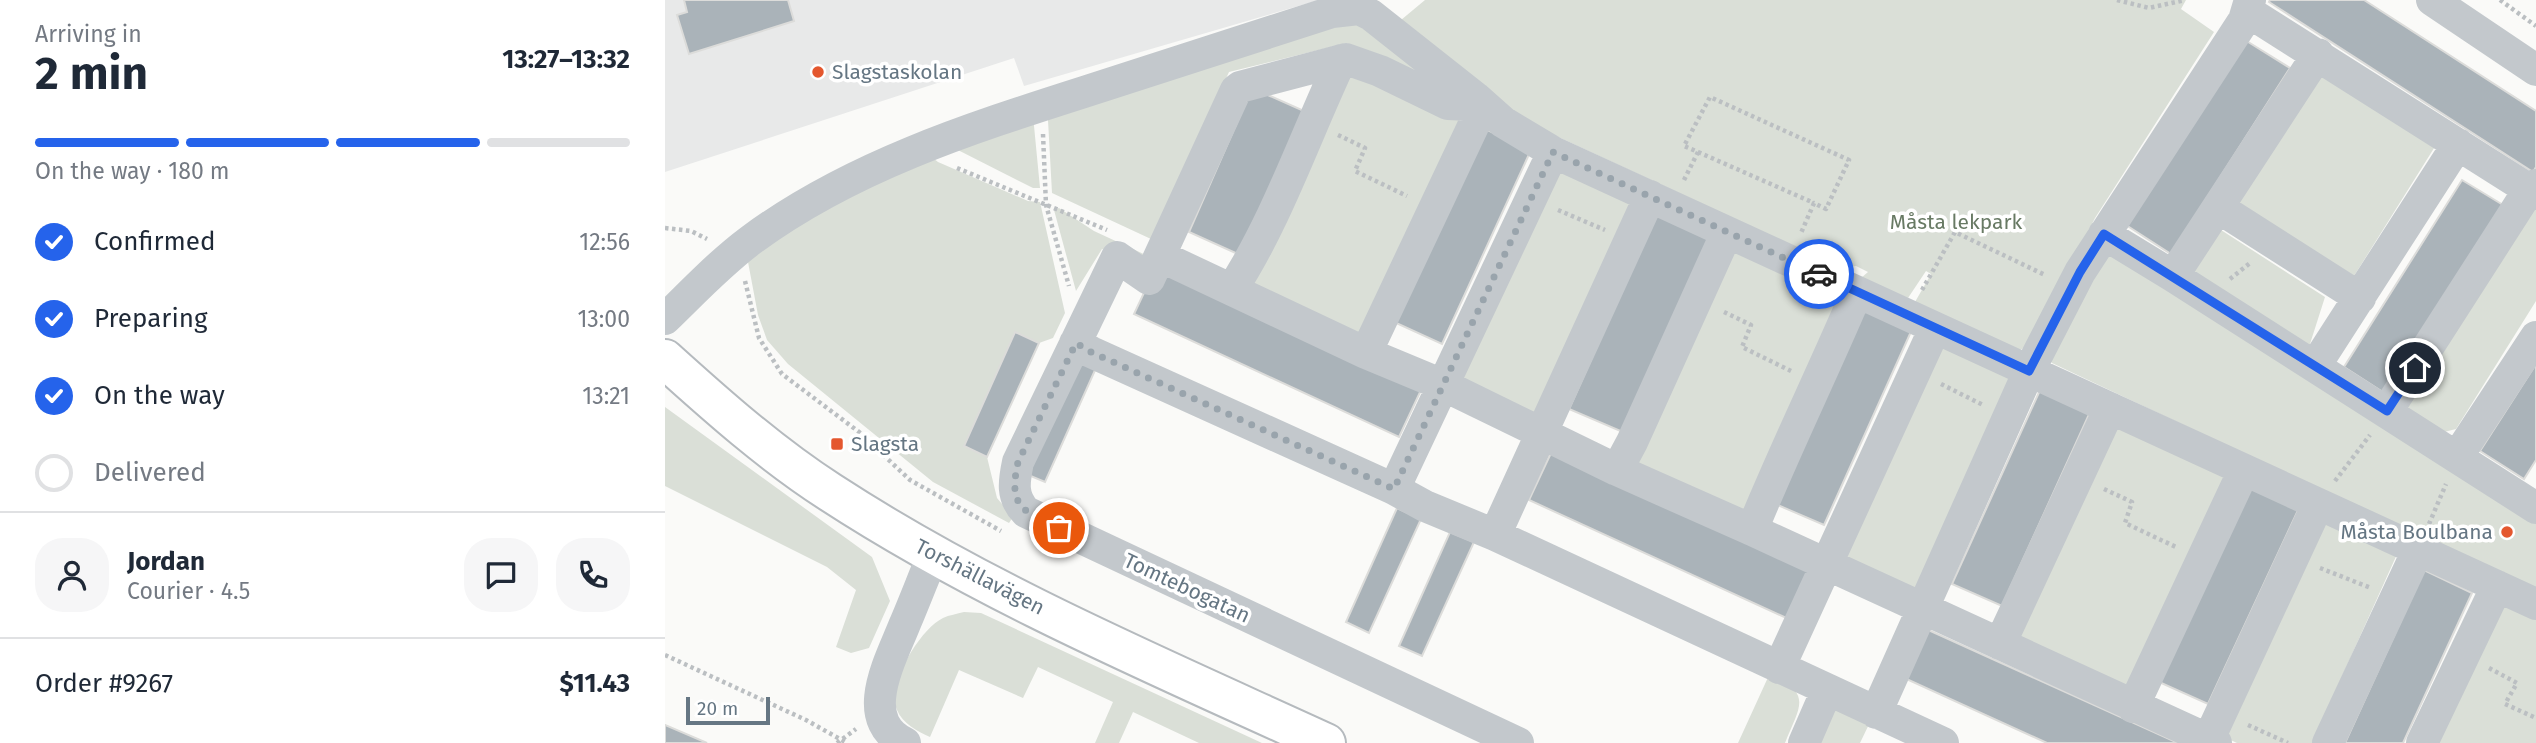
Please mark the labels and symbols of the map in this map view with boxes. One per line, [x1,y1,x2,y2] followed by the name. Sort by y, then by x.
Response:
[832,59,962,85] place label: Slagstaskolan
[810,64,826,80] marker: Slagstaskolan
[1890,209,2023,235] park label: Måsta lekpark
[1784,239,1854,309] courier
[2385,338,2445,398] pin
[851,431,919,457] place label: Slagsta
[829,436,845,452] marker: Slagsta
[1029,498,1089,558] pin
[2340,519,2493,545] place label: Måsta Boulbana
[2499,524,2515,540] marker: Måsta Boulbana
[911,533,1049,621] street label: Torshällavägen
[1120,547,1254,629] street label: Tomtebogatan
[686,694,770,726] scale bar

